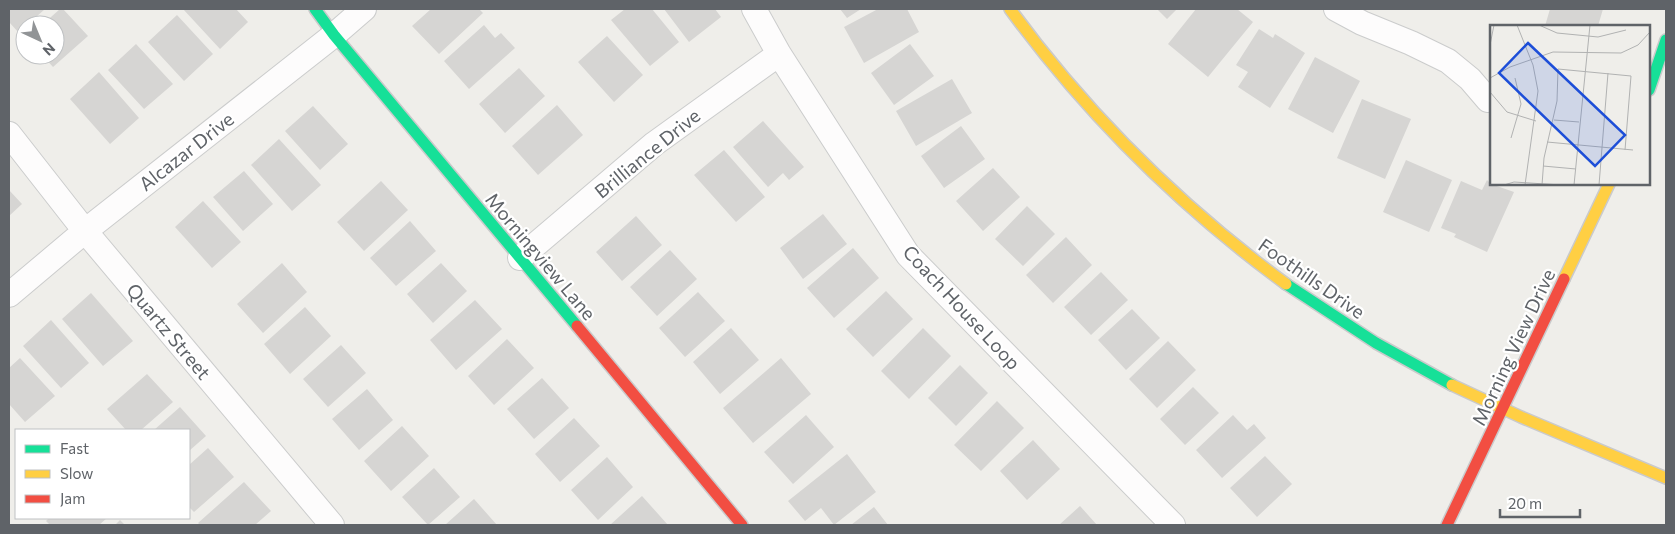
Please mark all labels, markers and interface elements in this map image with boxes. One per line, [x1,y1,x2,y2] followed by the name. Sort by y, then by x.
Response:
[15,15,65,65] north arrow
[1490,25,1650,185] inset map
[40,40,59,59] text: N
[590,103,704,203] street label: Brilliance Drive
[134,107,238,195] street label: Alcazar Drive
[481,188,601,324] street label: Morningview Lane
[1254,233,1370,323] street label: Foothills Drive
[898,240,1026,374] street label: Coach House Loop
[1467,265,1559,429] street label: Morning View Drive
[122,278,216,384] street label: Quartz Street
[15,429,190,519] legend
[60,439,89,457] text: Fast
[60,464,93,482] text: Slow
[1500,486,1580,518] scale bar
[60,489,85,507] text: Jam
[1508,494,1542,512] text: 20 m

